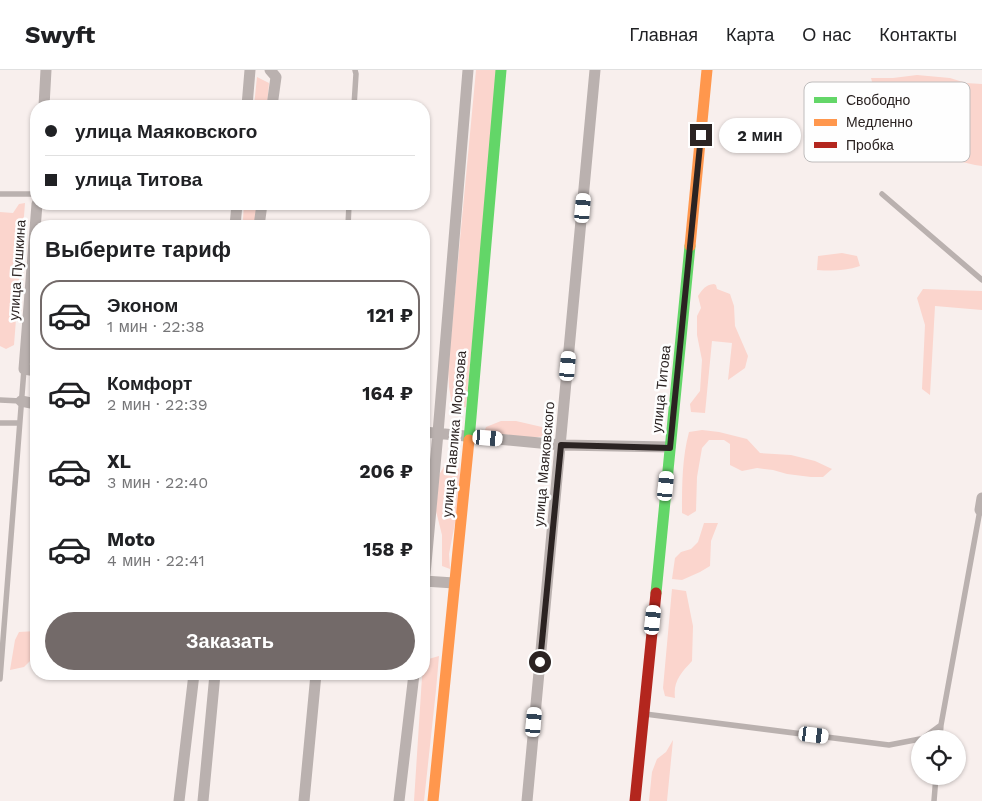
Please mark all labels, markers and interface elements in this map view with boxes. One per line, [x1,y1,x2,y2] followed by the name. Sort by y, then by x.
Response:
[25,21,95,49] text: Swyft
[629,24,698,45] text: Главная
[726,24,774,45] text: Карта
[802,24,851,45] text: О нас
[879,24,957,45] text: Контакты
[804,82,970,162] legend
[846,92,911,108] text: Свободно
[846,114,913,130] text: Медленно
[718,118,801,152] callout: 2 мин
[75,120,257,143] text: улица Маяковского
[690,124,712,146] route end
[737,126,783,145] text: 2 мин
[846,137,894,153] text: Пробка
[75,168,202,191] text: улица Титова
[574,192,591,224] car
[5,219,29,321] street label: улица Пушкина
[45,237,231,262] text: Выберите тариф
[47,293,92,338] icon: car
[107,294,178,317] text: Эконом
[367,304,413,327] text: 121 ₽
[107,317,205,336] text: 1 мин · 22:38
[648,344,674,434] street label: улица Титова
[439,350,469,518] street label: улица Павлика Морозова
[559,350,576,382] car
[47,371,92,416] icon: car
[107,372,192,395] text: Комфорт
[362,382,413,405] text: 164 ₽
[107,395,208,414] text: 2 мин · 22:39
[531,401,557,527] street label: улица Маяковского
[472,429,503,447] car
[47,449,92,494] icon: car
[107,450,131,473] text: XL
[359,460,413,483] text: 206 ₽
[656,470,675,502] car
[107,473,208,492] text: 3 мин · 22:40
[47,527,92,572] icon: car
[107,528,155,551] text: Moto
[363,538,413,561] text: 158 ₽
[107,551,205,570] text: 4 мин · 22:41
[643,604,662,636] car
[45,612,415,670] button: Заказать
[529,651,551,673] route start
[525,706,542,738] car
[798,726,829,744] car
[911,730,966,785] map controls
[911,730,966,785] button: locate

